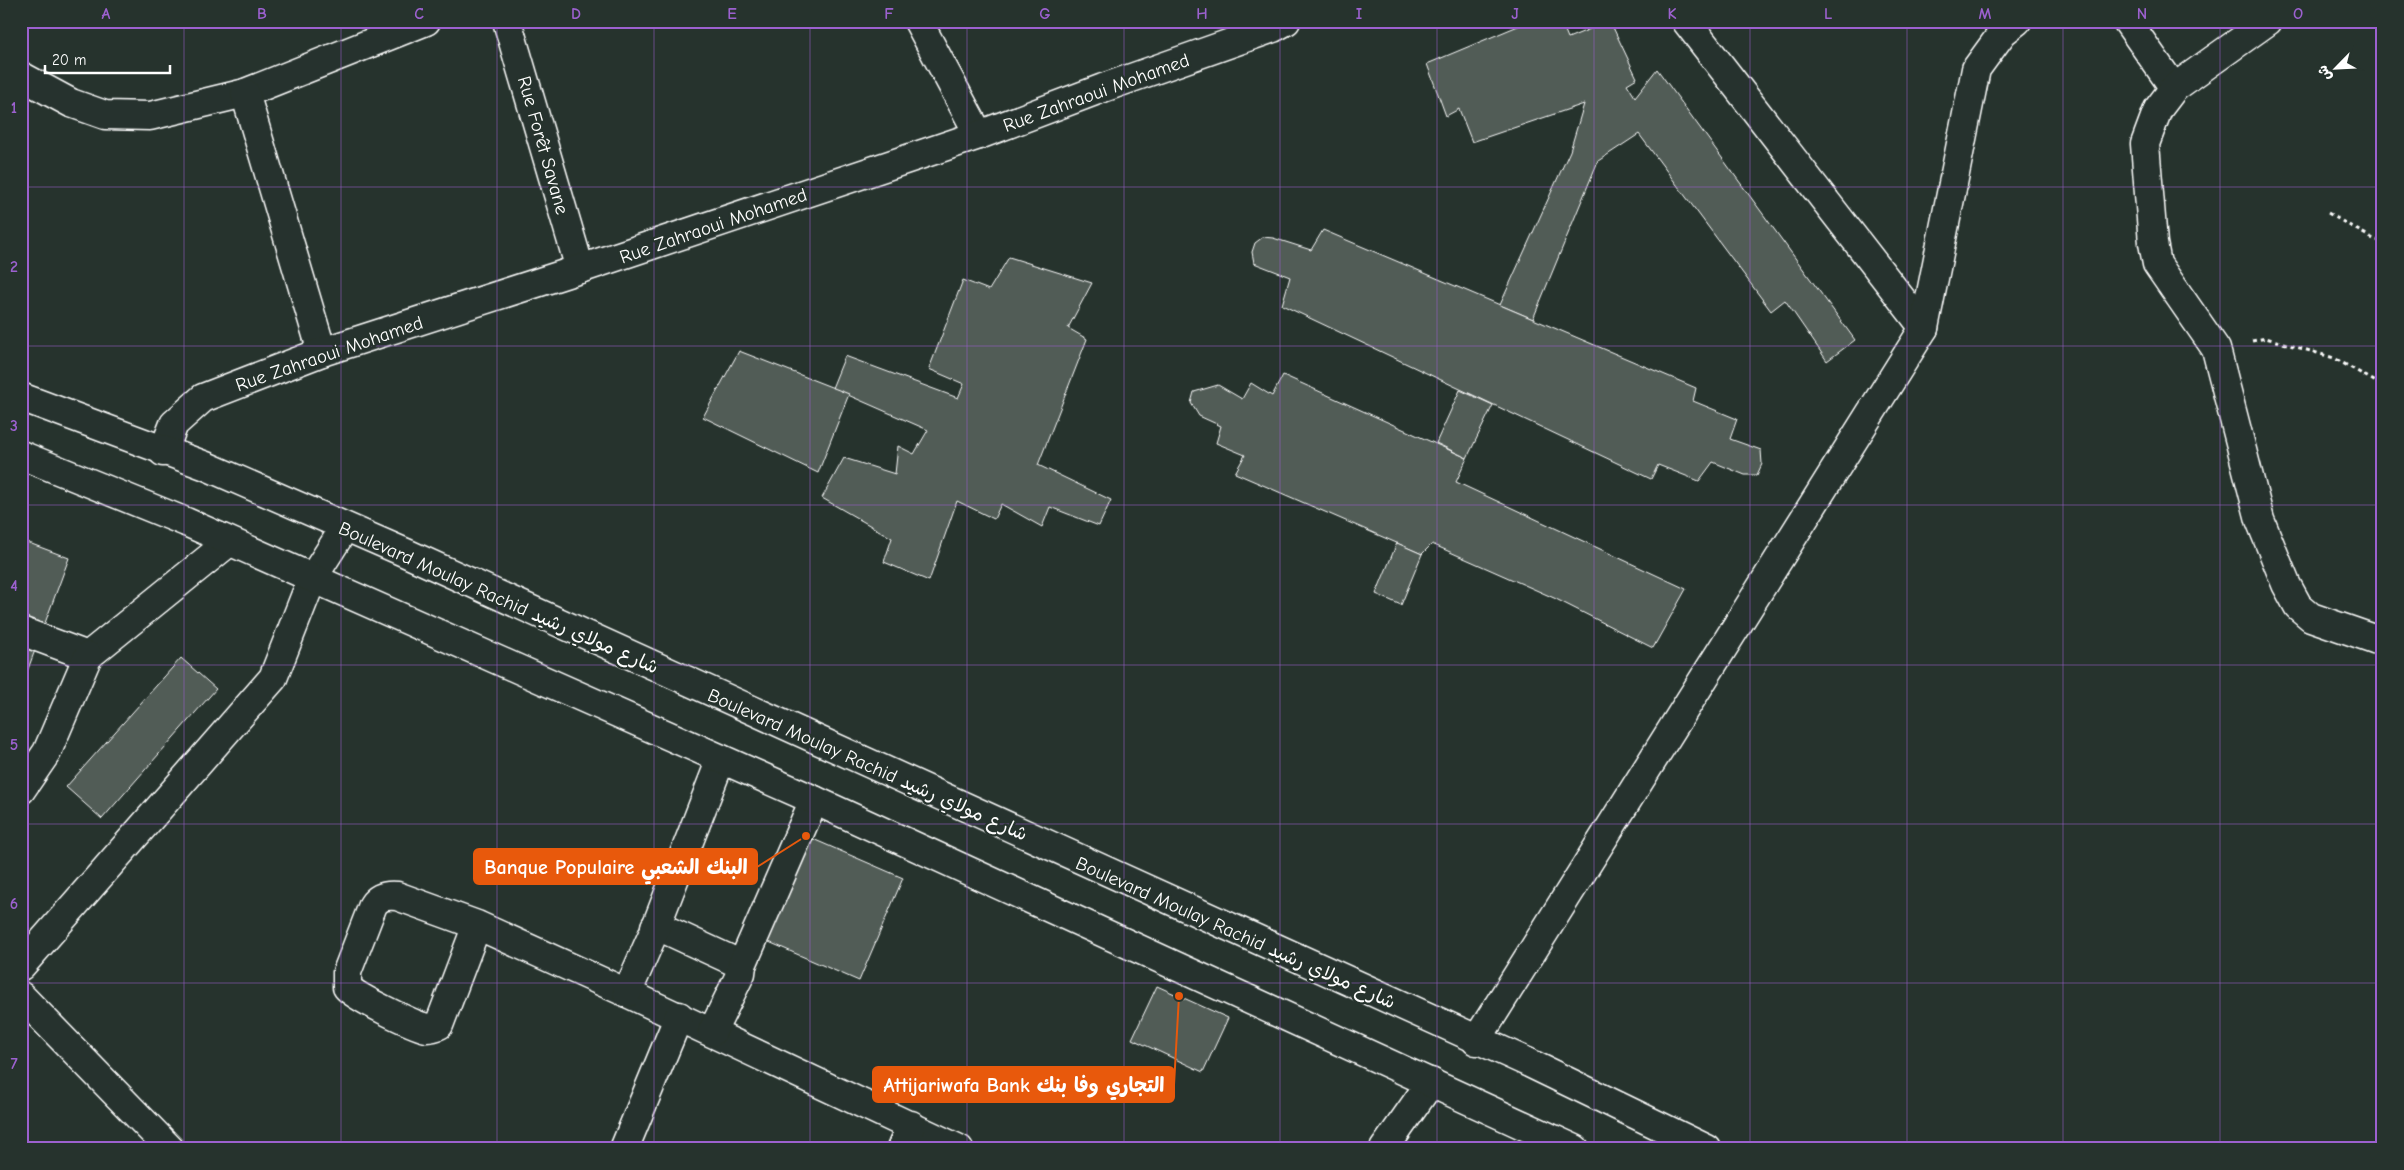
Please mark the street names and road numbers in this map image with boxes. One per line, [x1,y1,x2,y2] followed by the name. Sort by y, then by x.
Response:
[1000,49,1192,137] street label: Rue Zahraoui Mohamed
[513,74,573,217] street label: Rue Forêt Savane
[617,184,810,268] street label: Rue Zahraoui Mohamed
[233,312,426,396] street label: Rue Zahraoui Mohamed
[334,517,662,681] street label: Boulevard Moulay Rachid شارع مولاي رشيد
[703,684,1031,848] street label: Boulevard Moulay Rachid شارع مولاي رشيد
[1071,852,1399,1016] street label: Boulevard Moulay Rachid شارع مولاي رشيد

